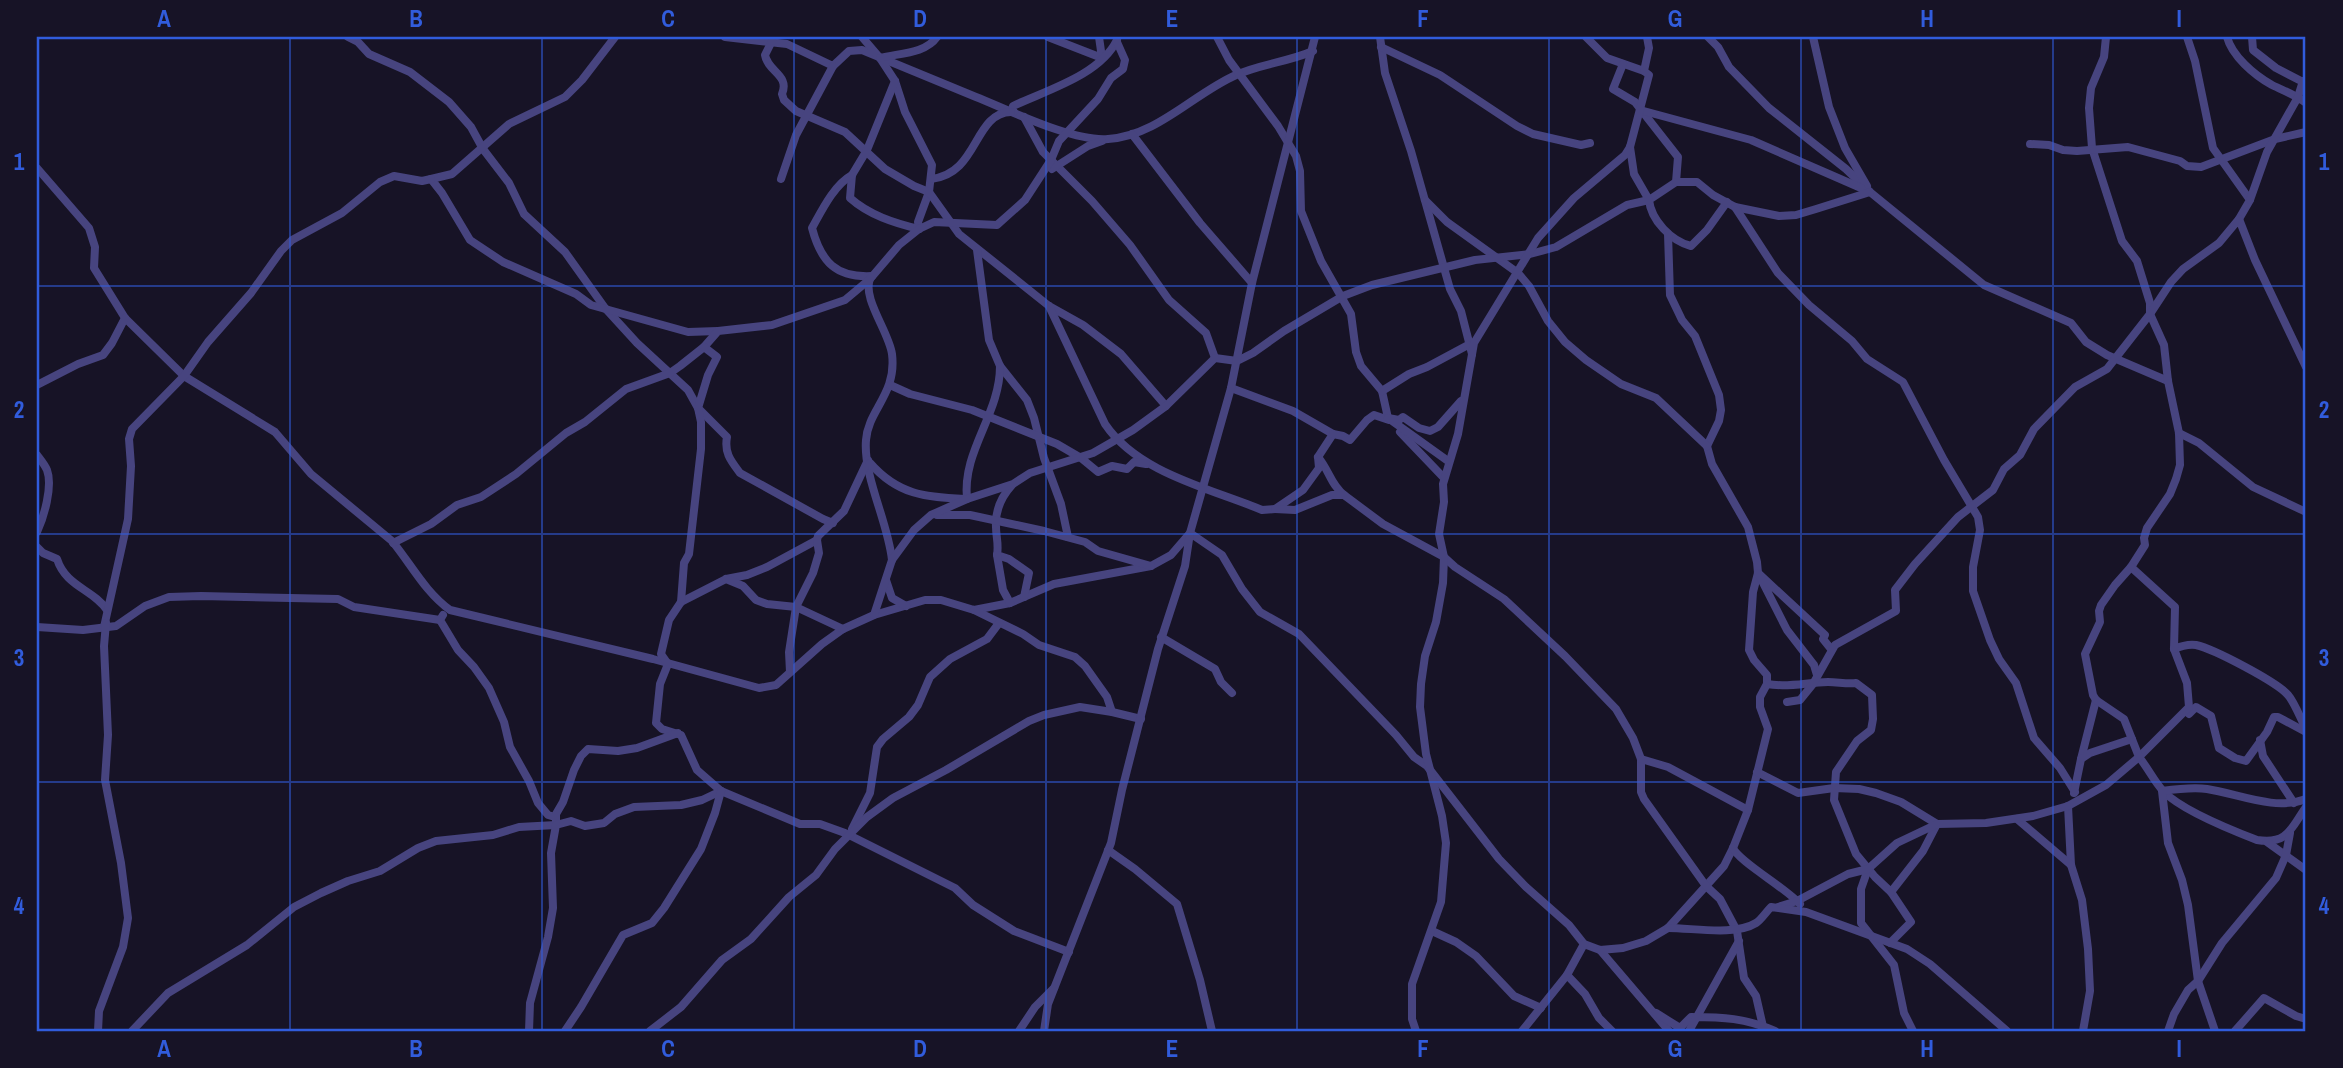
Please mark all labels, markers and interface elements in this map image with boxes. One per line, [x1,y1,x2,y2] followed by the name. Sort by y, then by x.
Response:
[157,3,171,34] text: A
[409,3,423,34] text: B
[661,3,675,34] text: C
[913,3,927,34] text: D
[1166,3,1178,34] text: E
[1417,3,1429,34] text: F
[1668,3,1682,34] text: G
[1920,3,1934,34] text: H
[2176,3,2182,34] text: I
[14,146,25,177] text: 1
[2319,146,2330,177] text: 1
[14,394,24,425] text: 2
[2319,394,2329,425] text: 2
[14,642,24,673] text: 3
[2319,642,2329,673] text: 3
[14,890,25,921] text: 4
[2319,890,2330,921] text: 4
[157,1033,171,1064] text: A
[409,1033,423,1064] text: B
[661,1033,675,1064] text: C
[913,1033,927,1064] text: D
[1166,1033,1178,1064] text: E
[1417,1033,1429,1064] text: F
[1668,1033,1682,1064] text: G
[1920,1033,1934,1064] text: H
[2176,1033,2182,1064] text: I

